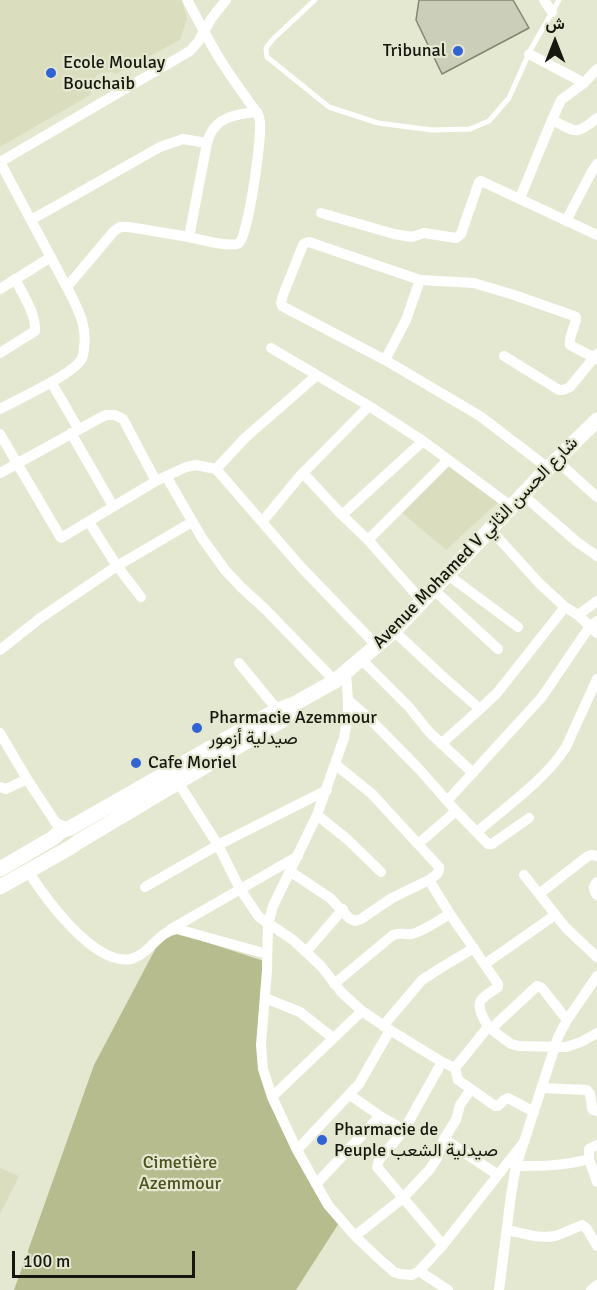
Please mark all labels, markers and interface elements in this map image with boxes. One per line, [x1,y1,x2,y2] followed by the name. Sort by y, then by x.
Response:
[525,12,585,72] north arrow
[545,14,565,34] text: ش
[383,40,446,62] place label: Tribunal
[451,44,465,58] marker: Tribunal
[63,52,165,94] place label: Ecole Moulay Bouchaib
[44,66,58,80] marker: Ecole Moulay Bouchaib
[369,433,583,653] street label: Avenue Mohamed V شارع الحسن الثاني
[209,707,377,750] place label: Pharmacie Azemmour صيدلية أزمور
[190,721,204,735] marker: Pharmacie Azemmour صيدلية أزمور
[148,752,237,774] place label: Cafe Moriel
[129,756,143,770] marker: Cafe Moriel
[334,1119,498,1162] place label: Pharmacie de Peuple صيدلية الشعب
[315,1133,329,1147] marker: Pharmacie de Peuple صيدلية الشعب
[139,1152,221,1194] park label: Cimetière Azemmour
[15,1239,198,1277] scale bar
[23,1250,70,1272] text: 100 m

